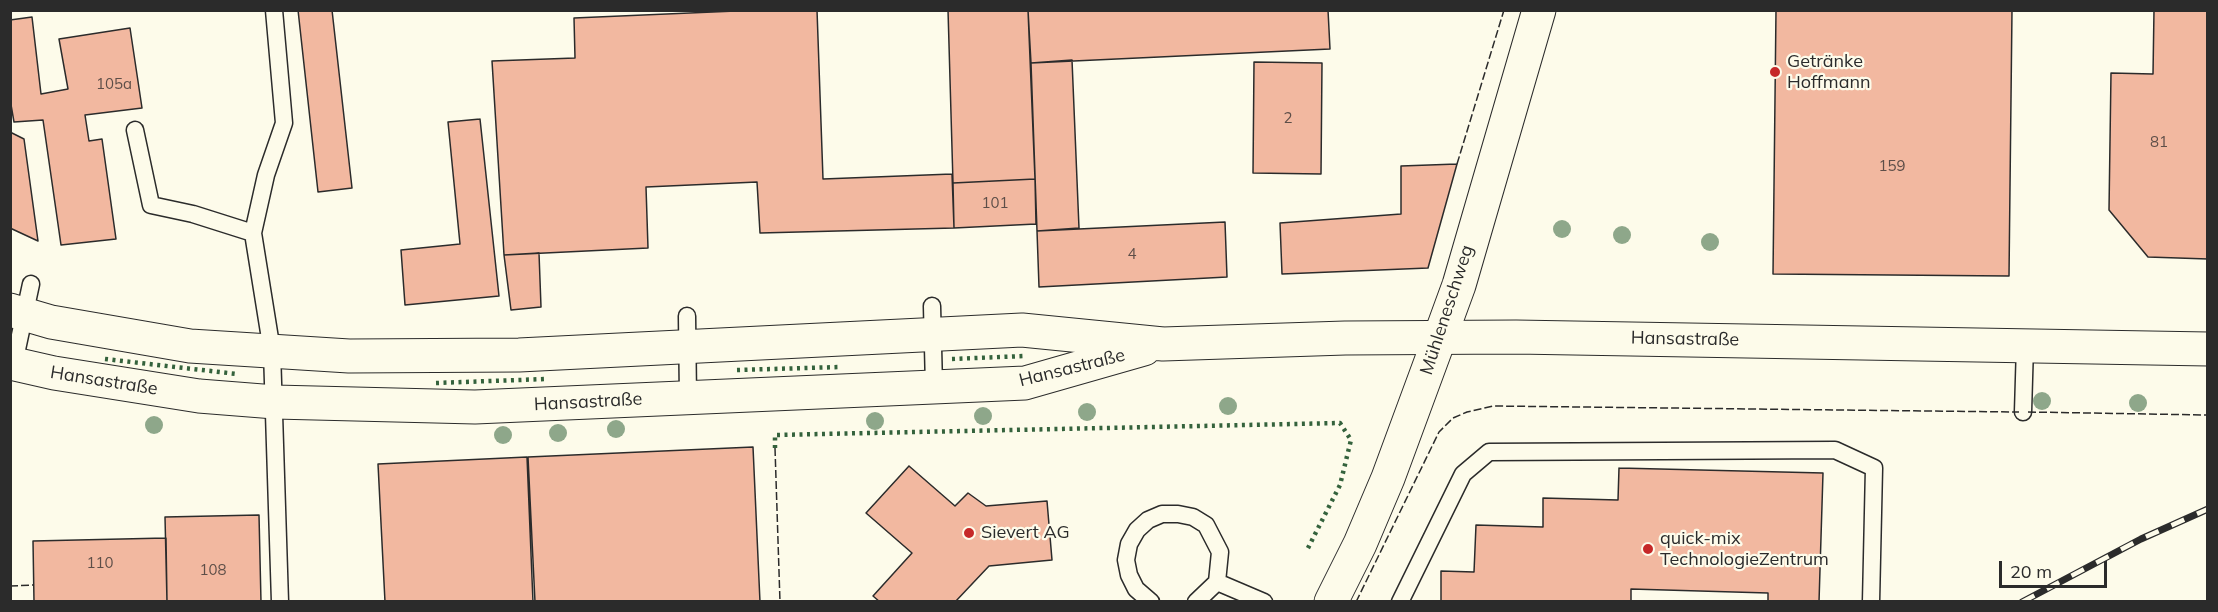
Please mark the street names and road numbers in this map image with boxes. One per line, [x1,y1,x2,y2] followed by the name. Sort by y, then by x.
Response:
[1416,242,1478,378] street label: Mühleneschweg
[1631,327,1739,351] street label: Hansastraße
[1017,344,1127,392] street label: Hansastraße
[49,362,159,400] street label: Hansastraße
[533,388,643,416] street label: Hansastraße

